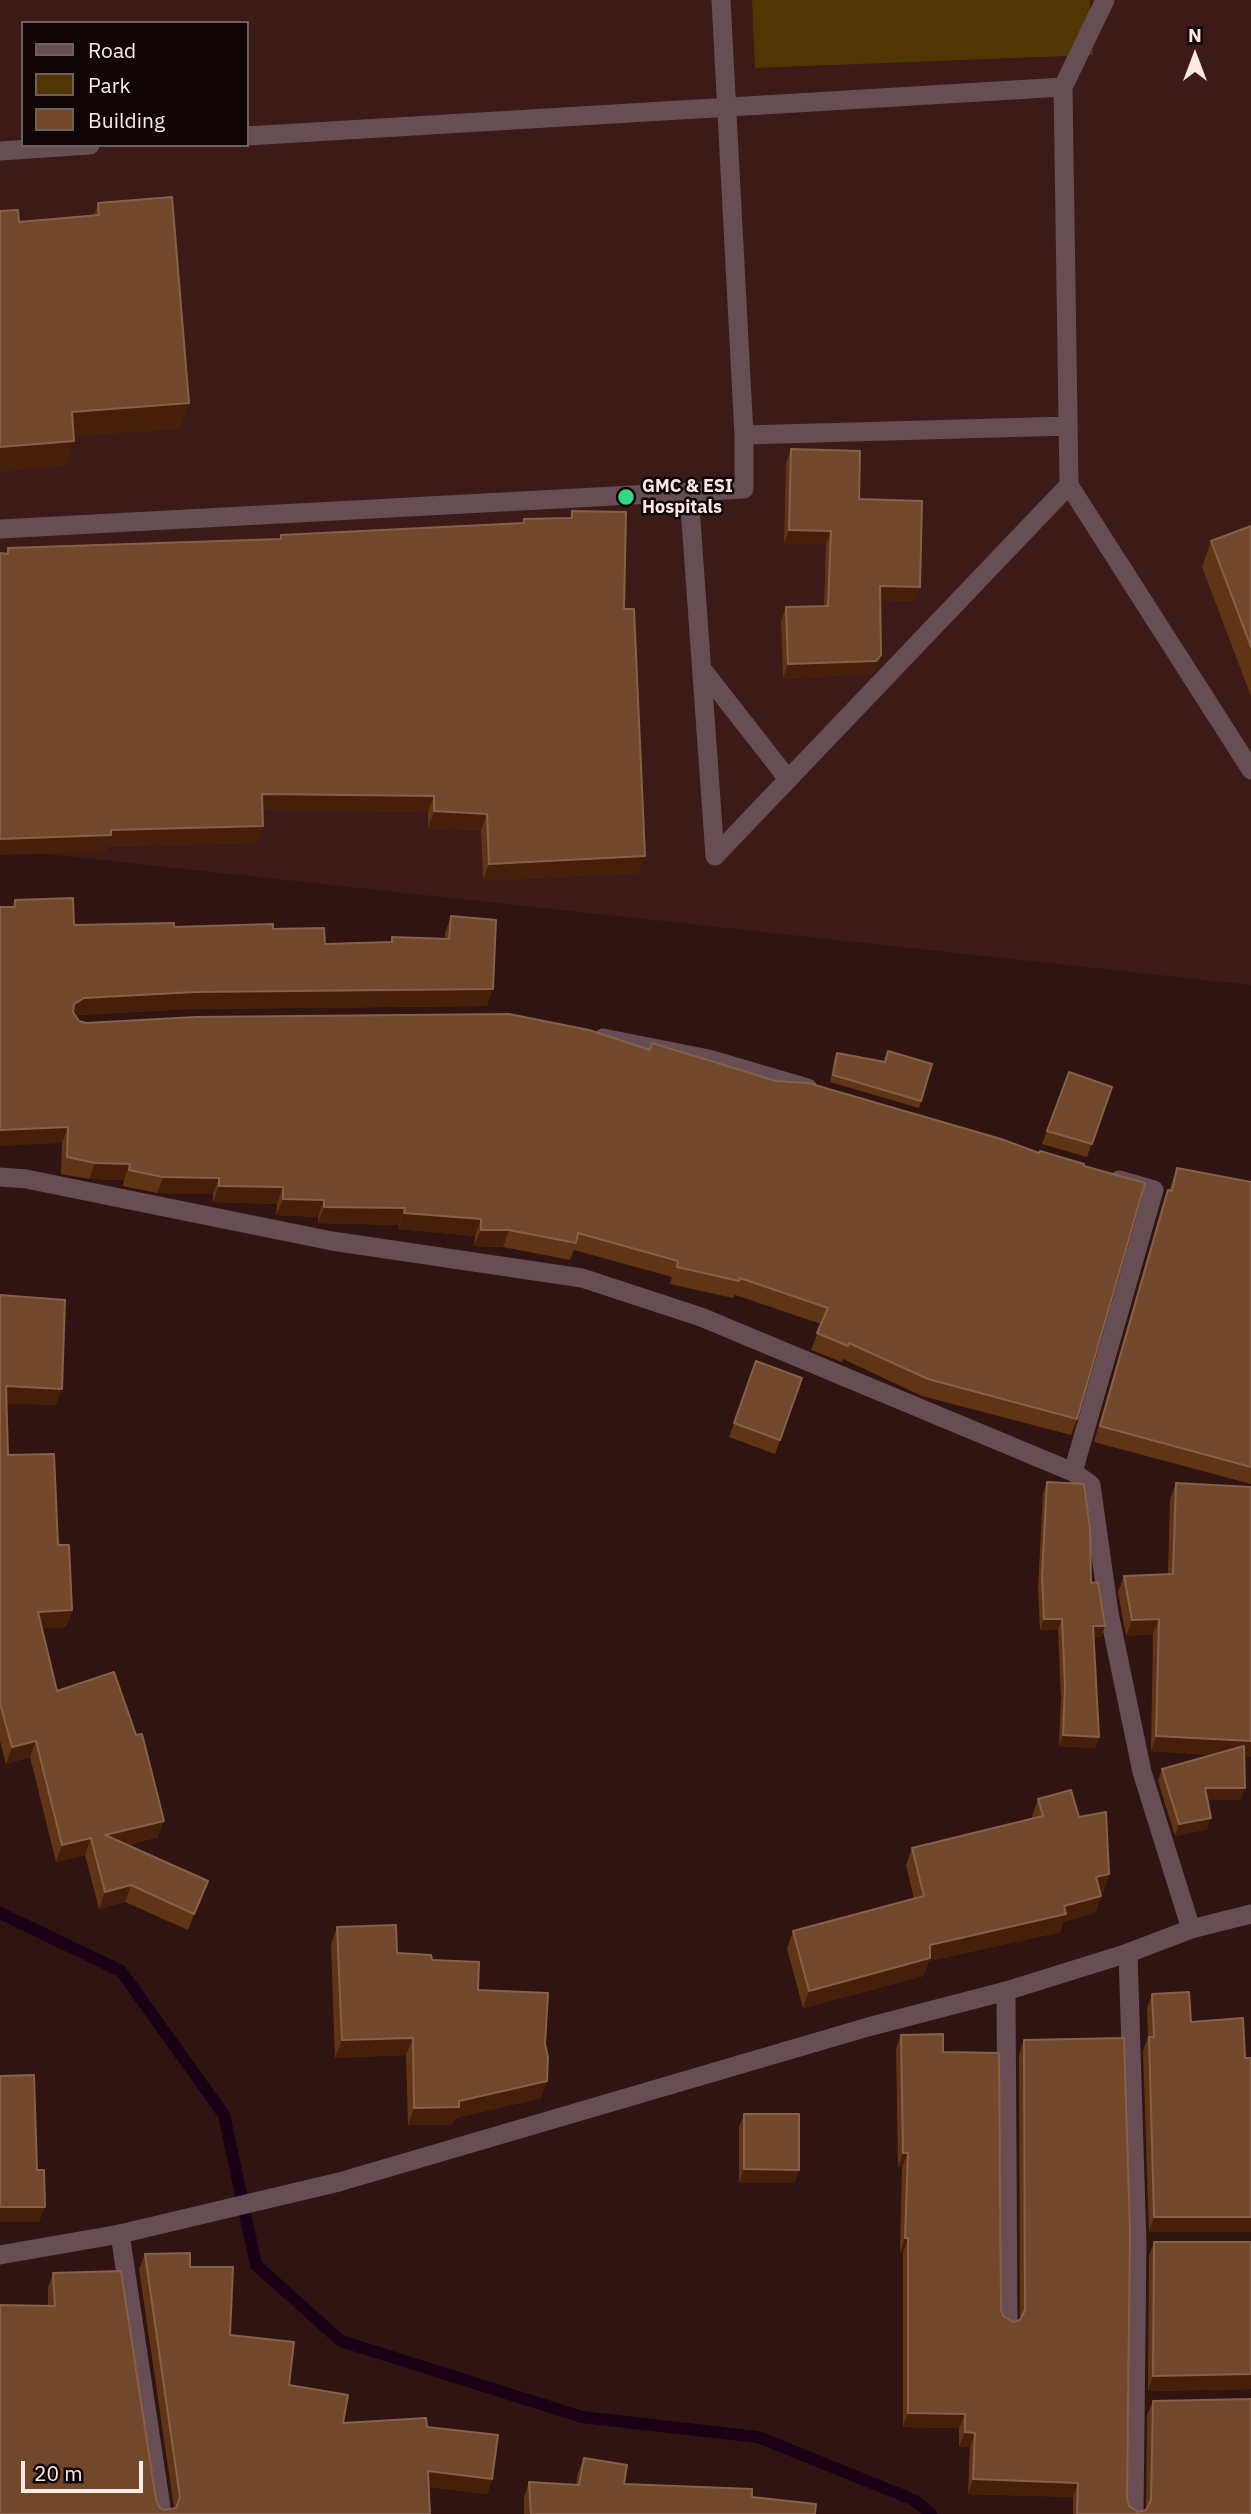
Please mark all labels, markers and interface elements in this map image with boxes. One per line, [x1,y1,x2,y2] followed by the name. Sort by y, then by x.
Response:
[21,21,248,147] legend
[1160,21,1230,91] north arrow
[1188,23,1202,47] text: N
[88,36,136,64] text: Road
[88,71,131,99] text: Park
[88,106,165,134] text: Building
[642,476,733,518] place label: GMC & ESI Hospitals
[616,487,636,507] marker: GMC & ESI Hospitals
[24,2448,147,2492] scale bar
[34,2459,83,2487] text: 20 m

